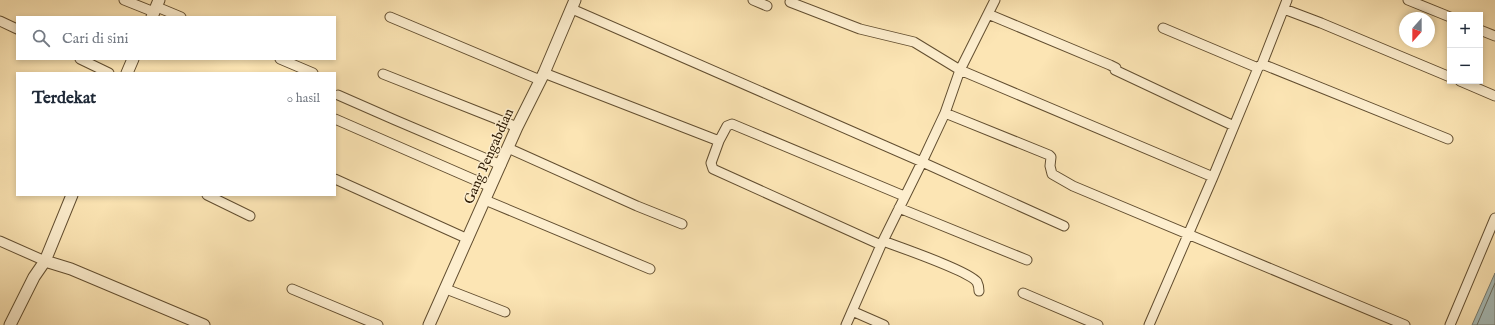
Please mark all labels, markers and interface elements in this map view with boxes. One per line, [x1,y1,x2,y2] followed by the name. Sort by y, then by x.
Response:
[1399,12,1435,48] north arrow
[1447,12,1483,84] map controls
[1447,12,1483,48] button: +
[16,16,336,60] search box
[30,27,52,49] icon: search
[62,29,129,48] text: Cari di sini
[1447,48,1483,84] button: −
[32,88,96,109] text: Terdekat
[287,90,320,107] text: 0 hasil
[460,105,518,207] street label: Gang Pengabdian

